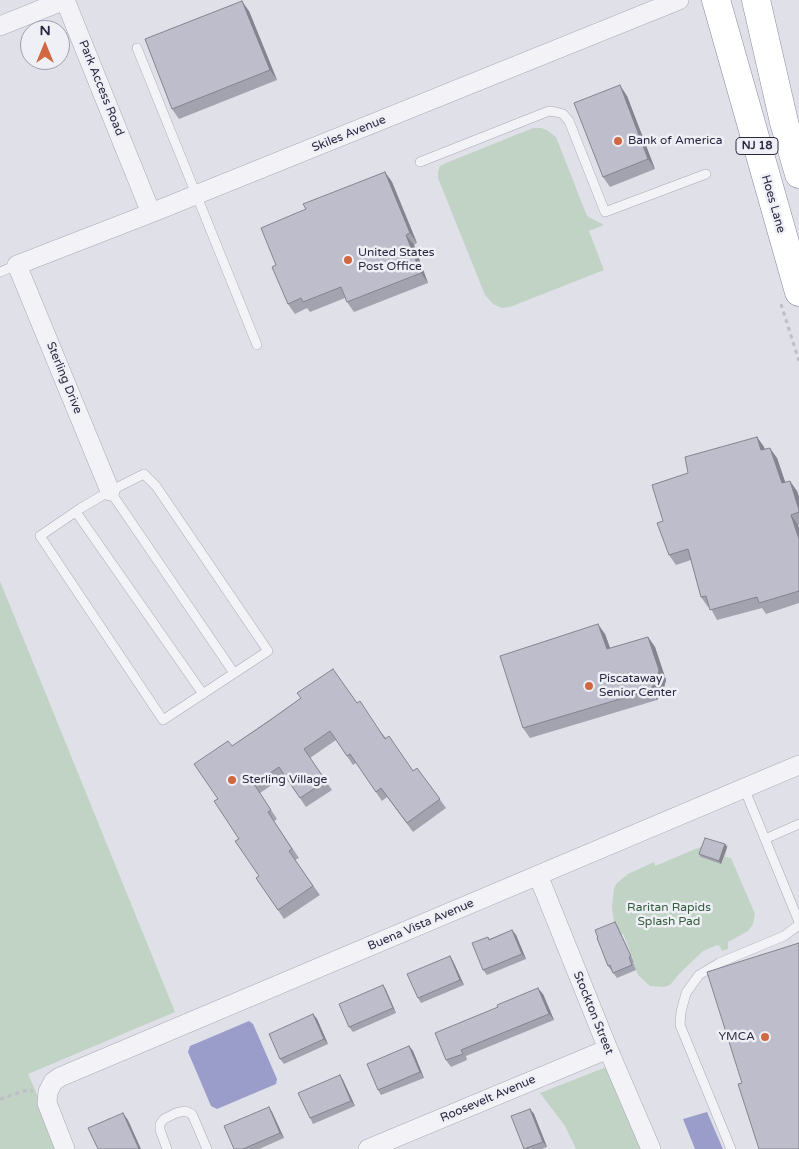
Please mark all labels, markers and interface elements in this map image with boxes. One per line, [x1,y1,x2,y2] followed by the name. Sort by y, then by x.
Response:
[20,20,70,70] north arrow
[39,22,51,39] text: N
[75,38,127,138] street label: Park Access Road
[310,113,388,155] street label: Skiles Avenue
[628,134,722,148] place label: Bank of America
[612,135,624,147] marker: Bank of America
[736,138,778,154] road number: NJ 18
[758,173,788,235] street label: Hoes Lane
[358,246,435,274] place label: United States Post Office
[342,254,354,266] marker: United States Post Office
[43,340,85,416] street label: Sterling Drive
[599,672,676,700] place label: Piscataway Senior Center
[583,680,595,692] marker: Piscataway Senior Center
[242,773,327,787] place label: Sterling Village
[226,774,238,786] marker: Sterling Village
[366,896,476,954] street label: Buena Vista Avenue
[627,901,711,929] park label: Raritan Rapids Splash Pad
[570,969,616,1057] street label: Stockton Street
[718,1030,755,1044] place label: YMCA
[759,1031,771,1043] marker: YMCA
[438,1072,538,1126] street label: Roosevelt Avenue

